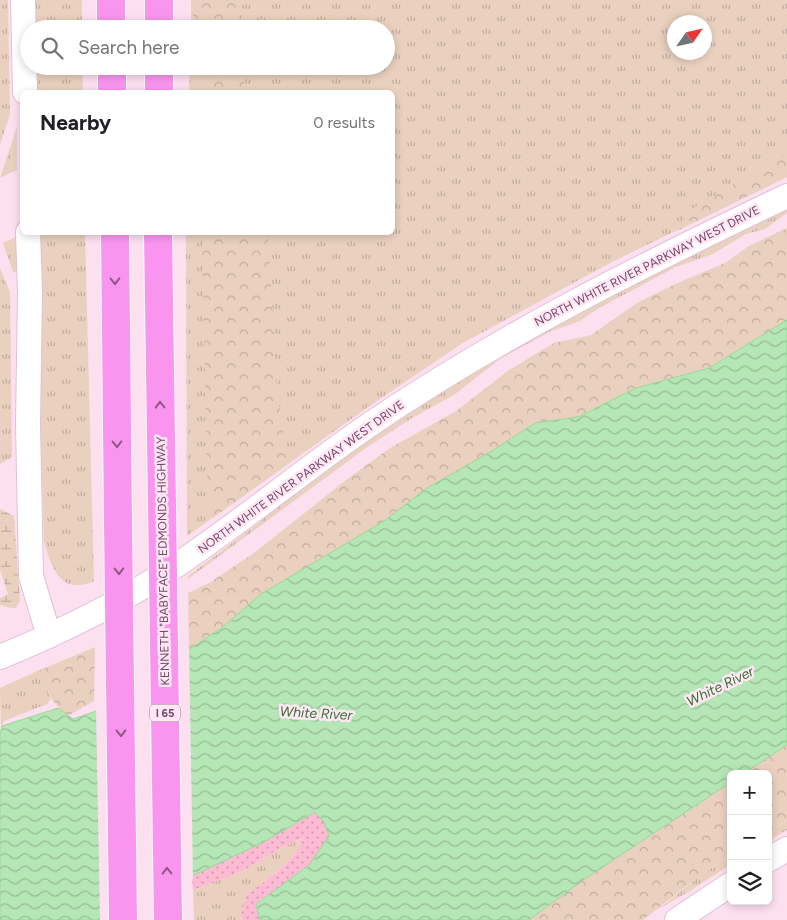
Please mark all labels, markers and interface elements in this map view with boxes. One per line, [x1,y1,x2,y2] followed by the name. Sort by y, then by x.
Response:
[667,15,712,60] north arrow
[20,20,395,75] search box
[38,34,66,62] icon: search
[78,36,180,59] text: Search here
[40,110,111,135] text: Nearby
[313,113,375,132] text: 0 results
[532,203,762,329] street label: NORTH WHITE RIVER PARKWAY WEST DRIVE
[110,278,120,285] one-way arrow
[195,398,407,556] street label: NORTH WHITE RIVER PARKWAY WEST DRIVE
[155,400,165,408] one-way arrow
[154,436,172,686] street label: KENNETH "BABYFACE" EDMONDS HIGHWAY
[112,440,122,448] one-way arrow
[113,567,124,575] one-way arrow
[684,662,758,710] water label: White River
[279,703,354,724] water label: White River
[150,704,180,721] road number: I 65
[116,730,126,738] one-way arrow
[727,770,772,905] map controls
[727,770,772,815] button: +
[727,815,772,860] button: −
[727,860,772,905] button: layers
[162,867,172,875] one-way arrow

